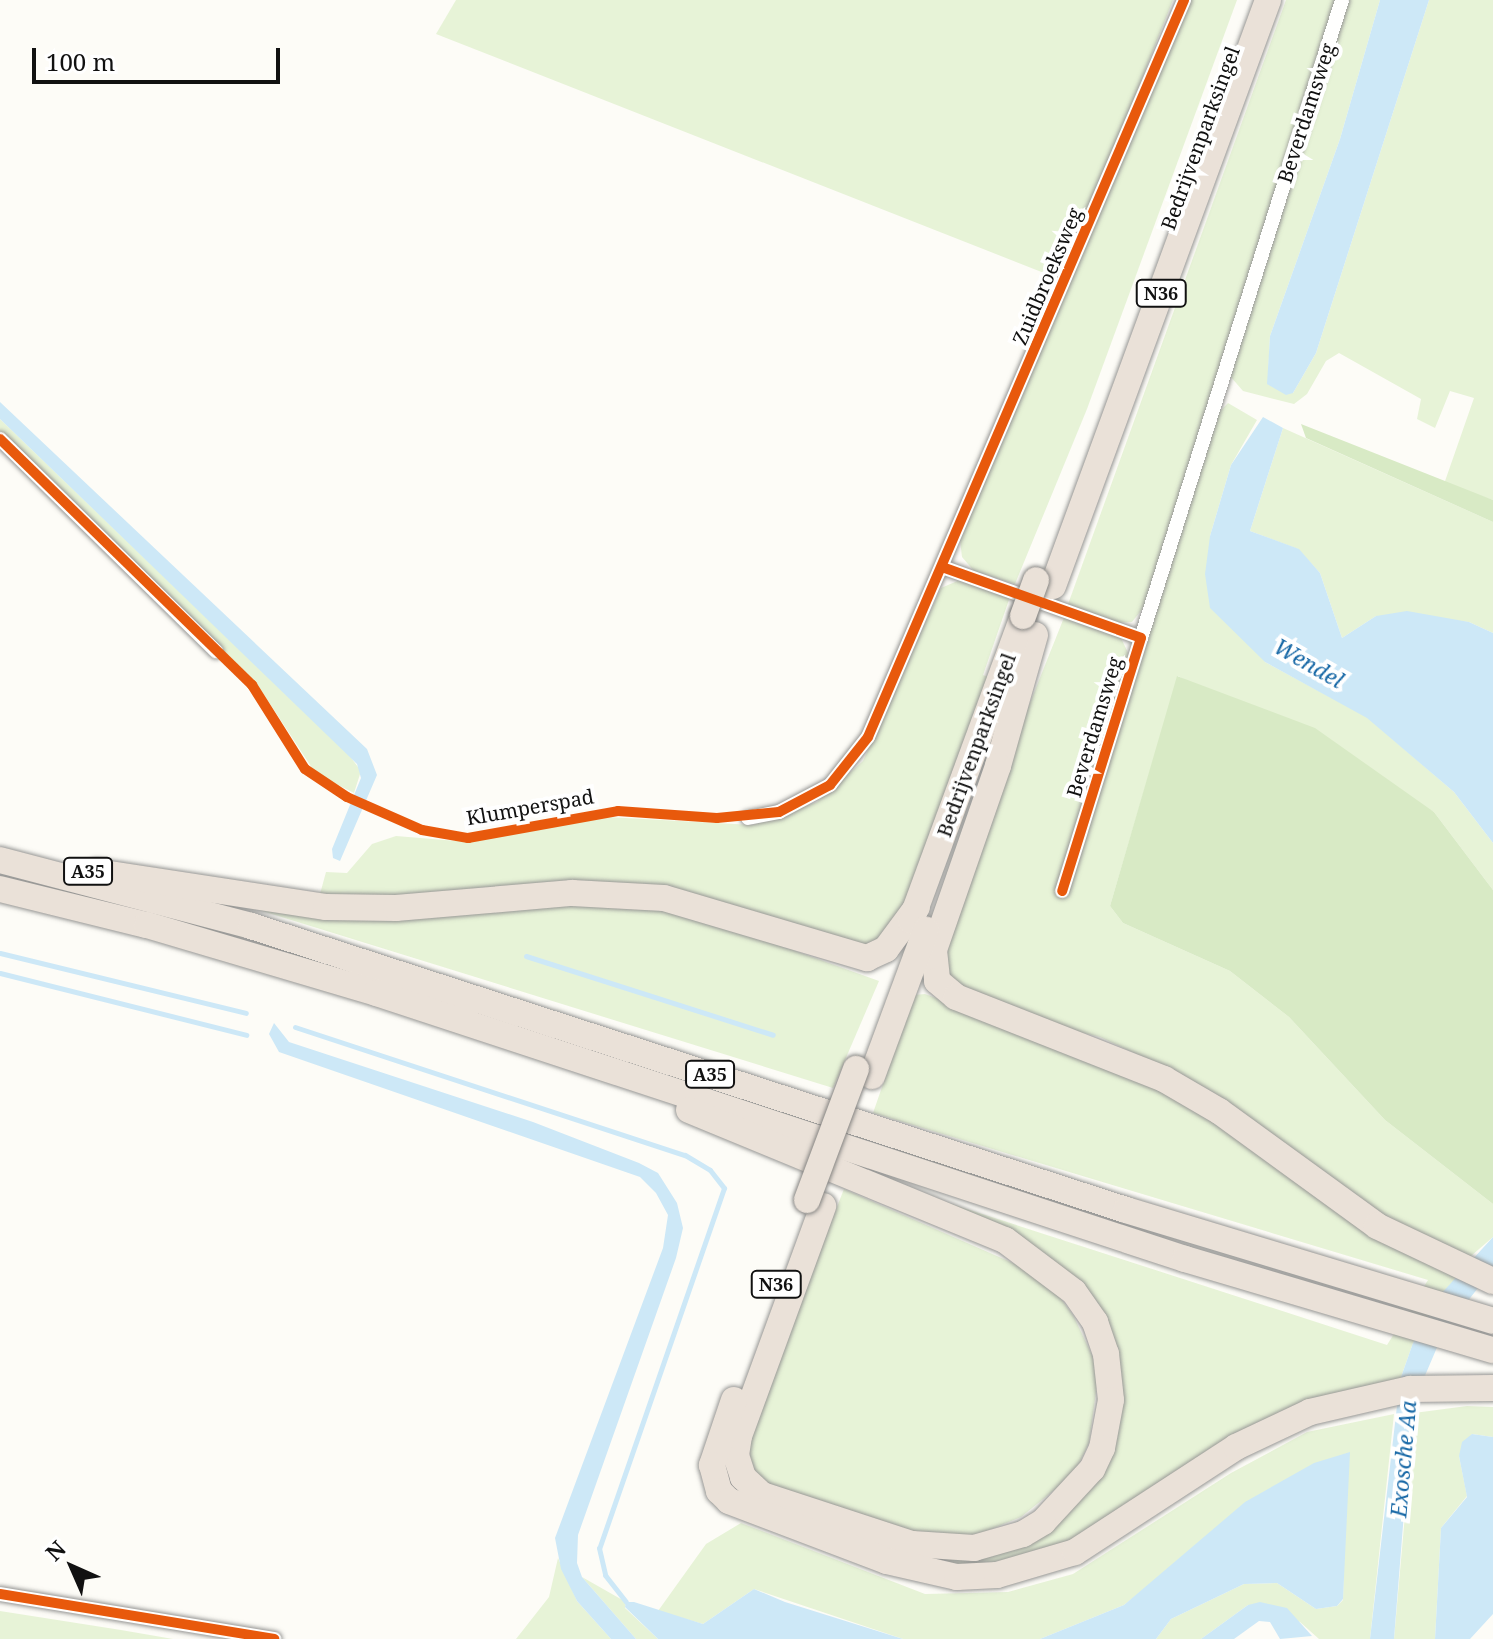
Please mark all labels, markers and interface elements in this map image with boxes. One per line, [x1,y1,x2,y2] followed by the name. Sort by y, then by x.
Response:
[36,32,284,82] scale bar
[1272,40,1340,186] street label: Beverdamsweg
[1156,43,1244,233] street label: Bedrijvenparksingel
[46,45,115,78] text: 100 m
[1007,204,1087,348] street label: Zuidbroeksweg
[1135,279,1187,307] road number: N36
[1270,633,1348,693] water label: Wendel
[932,650,1020,840] street label: Bedrijvenparksingel
[1061,654,1127,800] street label: Beverdamsweg
[464,784,596,830] street label: Klumperspad
[62,857,114,885] road number: A35
[684,1060,736,1088] road number: A35
[750,1270,802,1298] road number: N36
[1385,1399,1421,1519] water label: Exosche Aa
[32,1527,112,1607] north arrow
[38,1533,72,1567] text: N

